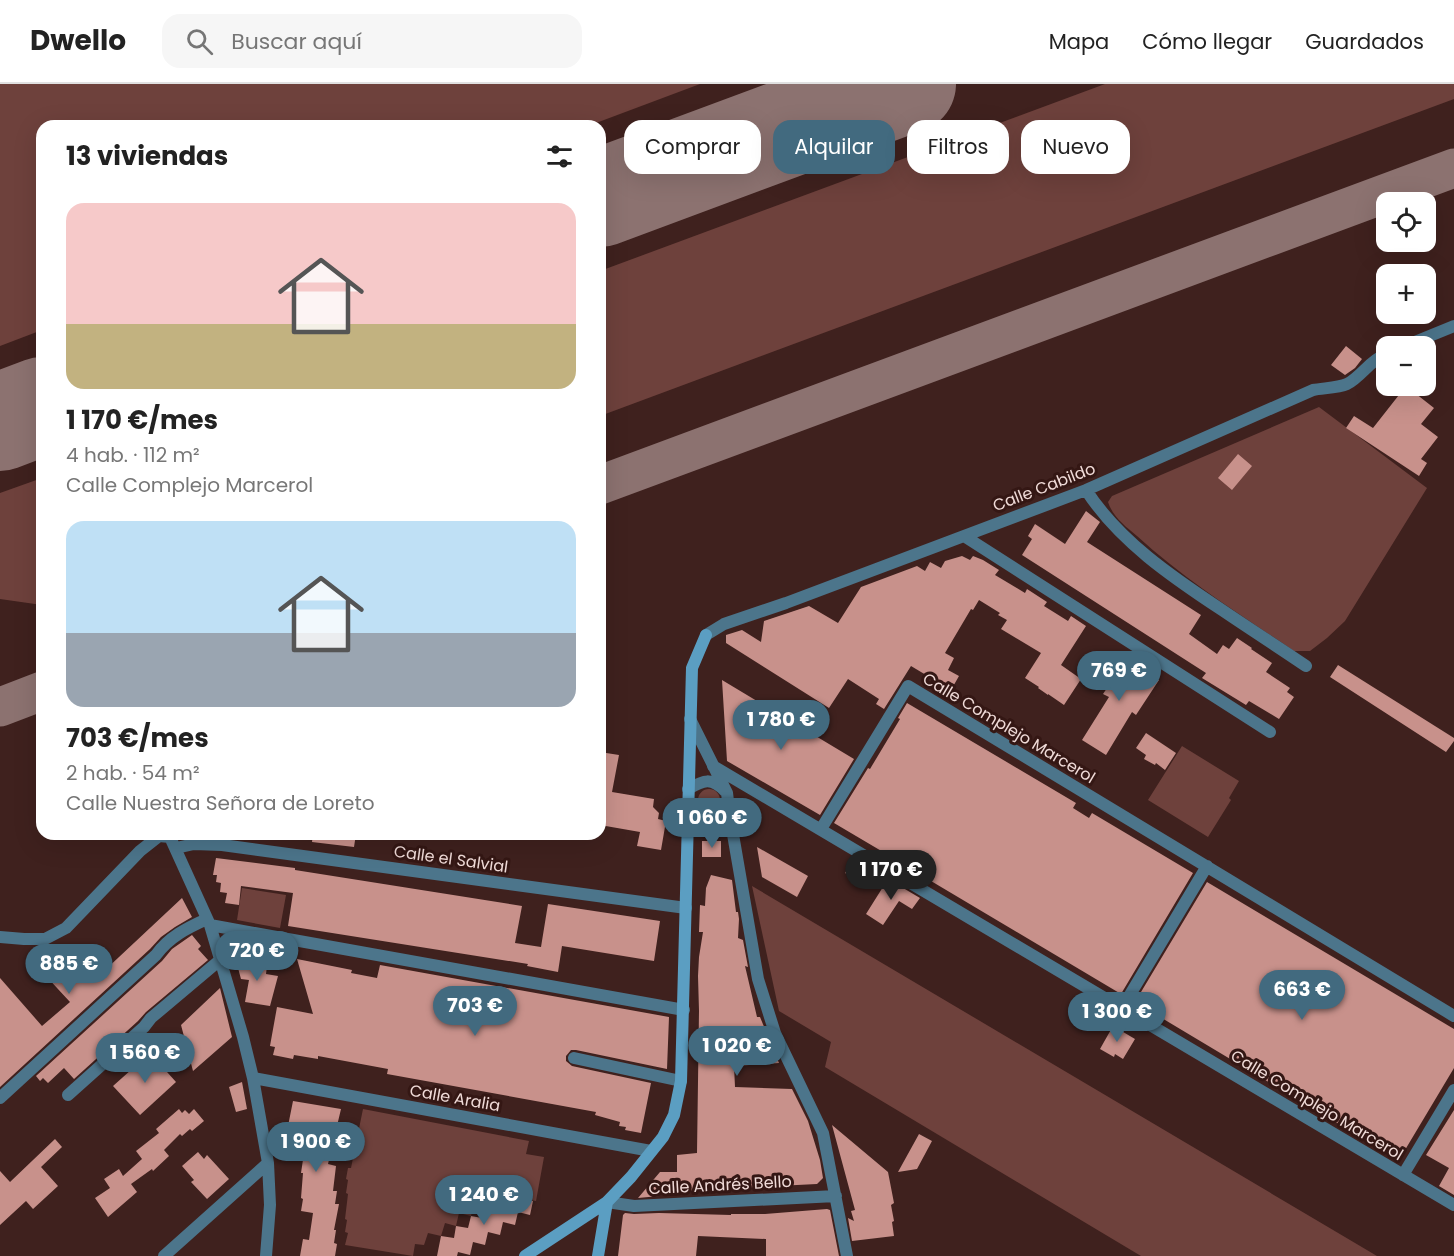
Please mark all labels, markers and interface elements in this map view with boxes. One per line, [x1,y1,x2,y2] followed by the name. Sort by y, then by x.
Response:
[162,14,582,68] search box
[30,21,126,60] text: Dwello
[183,25,216,58] icon: search
[231,26,362,57] text: Buscar aquí
[1049,27,1109,56] text: Mapa
[1142,27,1272,56] text: Cómo llegar
[1305,27,1424,56] text: Guardados
[624,120,761,174] chip: Comprar
[773,120,895,174] chip: Alquilar
[907,120,1009,174] chip: Filtros
[1021,120,1130,174] chip: Nuevo
[66,138,228,174] text: 13 viviendas
[543,140,576,173] icon: filters
[1376,192,1436,396] map controls
[1376,192,1436,252] button: locate
[267,242,375,350] icon: home
[1376,264,1436,324] button: +
[1376,336,1436,396] button: −
[66,402,218,438] text: 1 170 €/mes
[66,441,200,469] text: 4 hab. · 112 m²
[989,457,1099,517] street label: Calle Cabildo
[66,471,313,499] text: Calle Complejo Marcerol
[267,560,375,668] icon: home
[1077,651,1161,702] pin: 769 €
[1091,656,1147,684] text: 769 €
[918,667,1100,789] street label: Calle Complejo Marcerol
[726,700,836,751] pin: 1 780 €
[747,705,815,733] text: 1 780 €
[66,720,209,756] text: 703 €/mes
[66,759,199,787] text: 2 hab. · 54 m²
[66,789,375,817] text: Calle Nuestra Señora de Loreto
[657,798,767,849] pin: 1 060 €
[677,803,747,831] text: 1 060 €
[392,840,510,878] street label: Calle el Salvial
[836,850,946,901] pin: 1 170 €
[859,855,923,883] text: 1 170 €
[215,931,299,982] pin: 720 €
[229,936,285,964] text: 720 €
[27,944,111,995] pin: 885 €
[39,949,99,977] text: 885 €
[1260,970,1344,1021] pin: 663 €
[1273,975,1331,1003] text: 663 €
[433,986,517,1037] pin: 703 €
[447,991,503,1019] text: 703 €
[1062,992,1172,1043] pin: 1 300 €
[1082,997,1152,1025] text: 1 300 €
[682,1026,792,1077] pin: 1 020 €
[702,1031,772,1059] text: 1 020 €
[90,1033,200,1084] pin: 1 560 €
[110,1038,180,1066] text: 1 560 €
[1226,1044,1408,1166] street label: Calle Complejo Marcerol
[408,1079,502,1117] street label: Calle Aralia
[261,1122,371,1173] pin: 1 900 €
[281,1127,351,1155] text: 1 900 €
[648,1170,792,1200] street label: Calle Andrés Bello
[429,1175,539,1226] pin: 1 240 €
[449,1180,519,1208] text: 1 240 €

